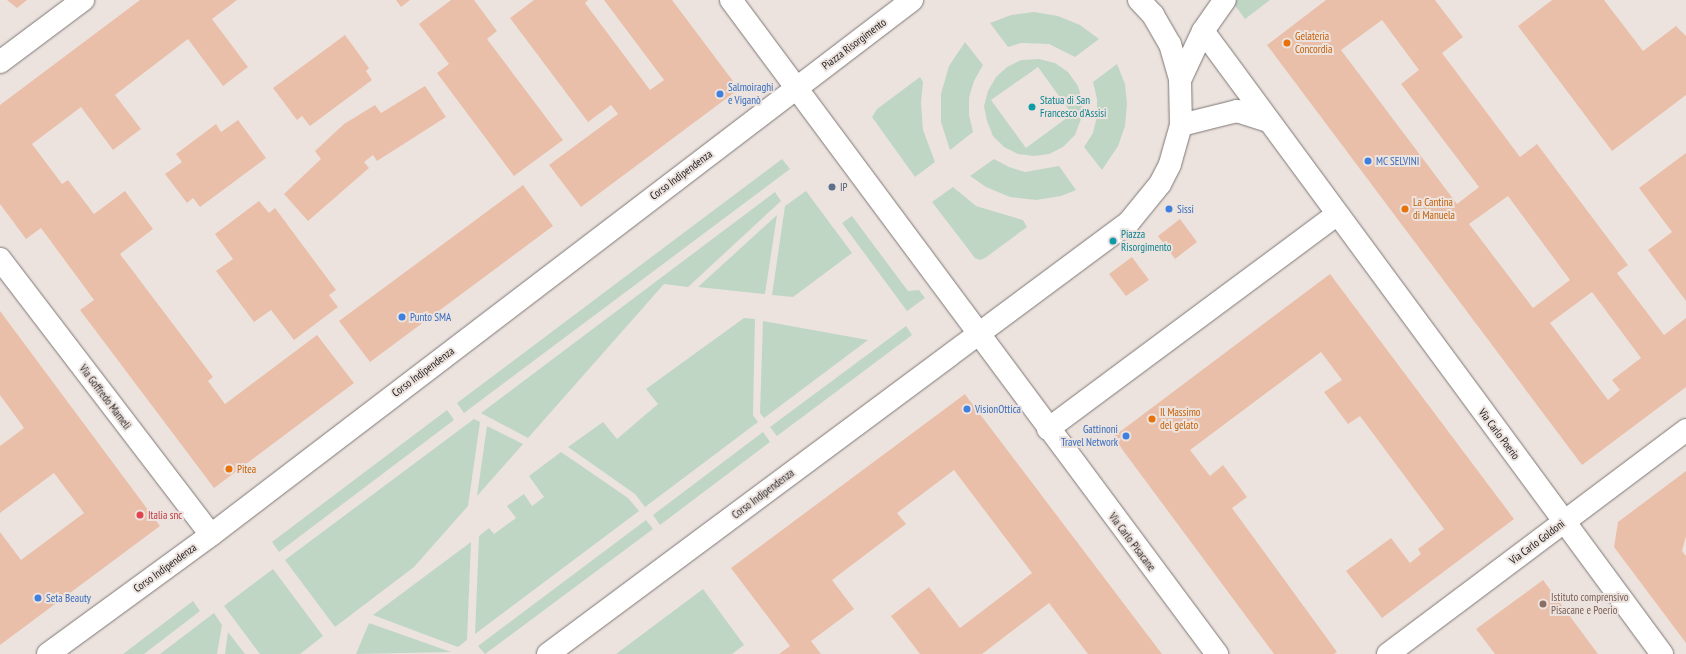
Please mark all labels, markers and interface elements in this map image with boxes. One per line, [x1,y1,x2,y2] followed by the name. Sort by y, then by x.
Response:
[819,16,889,72] street label: Piazza Risorgimento
[1295,30,1332,56] place label: Gelateria Concordia
[1282,38,1292,48] marker: Gelateria Concordia
[728,81,773,107] place label: Salmoiraghi e Viganò
[715,89,725,99] marker: Salmoiraghi e Viganò
[1040,94,1106,120] place label: Statua di San Francesco d'Assisi
[1027,102,1037,112] marker: Statua di San Francesco d'Assisi
[647,147,715,203] street label: Corso Indipendenza
[1376,154,1420,168] place label: MC SELVINI
[1363,156,1373,166] marker: MC SELVINI
[840,180,848,194] place label: IP
[827,182,837,192] marker: IP
[1413,196,1455,222] place label: La Cantina di Manuela
[1177,202,1194,216] place label: Sissi
[1164,204,1174,214] marker: Sissi
[1400,204,1410,214] marker: La Cantina di Manuela
[1121,228,1172,254] place label: Piazza Risorgimento
[1108,236,1118,246] marker: Piazza Risorgimento
[410,310,451,324] place label: Punto SMA
[397,312,407,322] marker: Punto SMA
[389,344,457,400] street label: Corso Indipendenza
[76,362,134,432] street label: Via Goffredo Mameli
[975,402,1021,416] place label: VisionOttica
[962,404,972,414] marker: VisionOttica
[1160,406,1201,432] place label: Il Massimo del gelato
[1476,406,1522,462] street label: Via Carlo Poerio
[1147,414,1157,424] marker: Il Massimo del gelato
[1061,423,1118,449] place label: Gattinoni Travel Network
[1121,431,1131,441] marker: Gattinoni Travel Network
[237,462,256,476] place label: Pitea
[224,464,234,474] marker: Pitea
[729,466,797,522] street label: Corso Indipendenza
[148,508,182,522] place label: Italia snc
[135,510,145,520] marker: Italia snc
[1106,510,1158,574] street label: Via Carlo Pisacane
[1507,517,1567,567] street label: Via Carlo Goldoni
[131,541,199,595] street label: Corso Indipendenza
[46,591,91,605] place label: Seta Beauty
[1551,591,1628,617] place label: Istituto comprensivo Pisacane e Poerio
[33,593,43,603] marker: Seta Beauty
[1538,599,1548,609] marker: Istituto comprensivo Pisacane e Poerio

